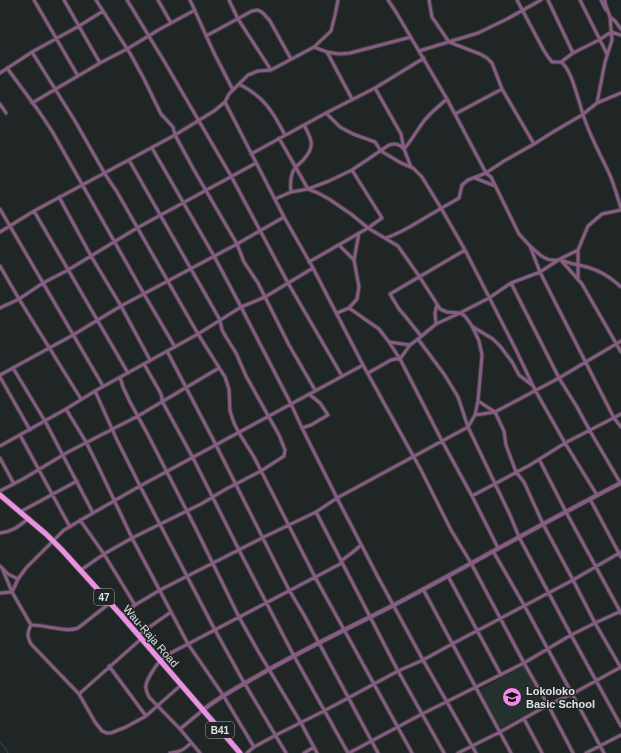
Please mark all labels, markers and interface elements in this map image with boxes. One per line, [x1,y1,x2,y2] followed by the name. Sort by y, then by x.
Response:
[94,589,114,605] road number: 47
[121,603,181,669] street label: Wau-Raja Road
[526,685,595,710] place label: Lokoloko Basic School
[501,686,523,708] school or university icon: Lokoloko Basic School
[206,722,234,738] road number: B41

